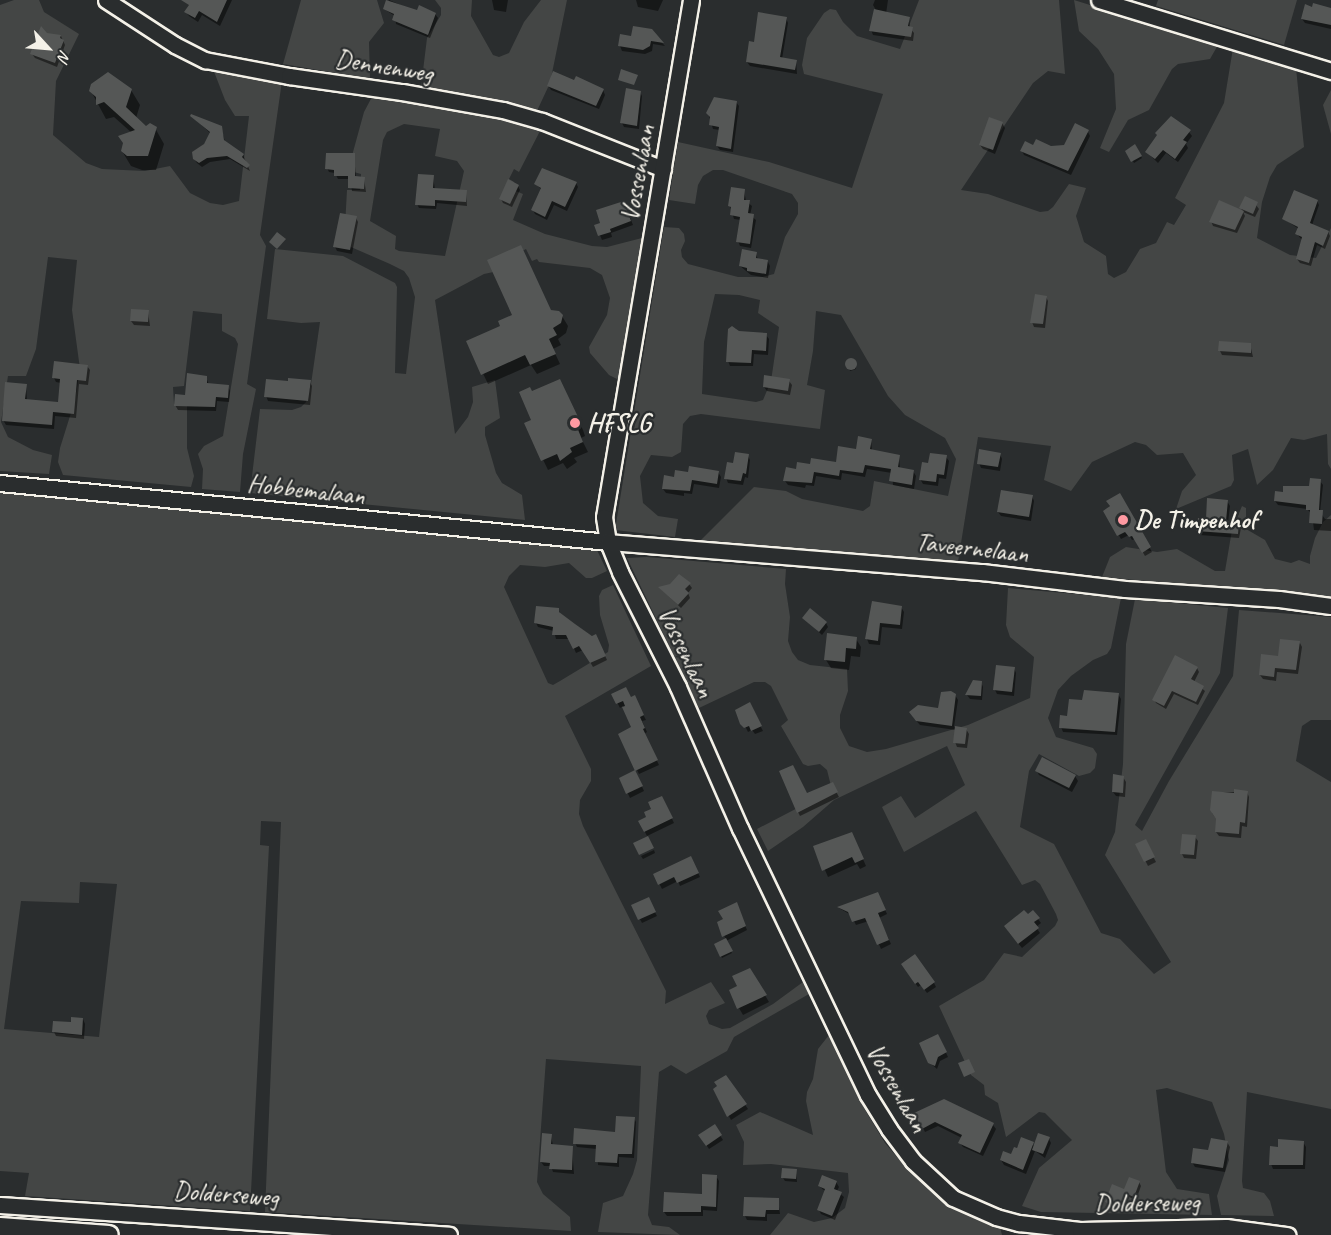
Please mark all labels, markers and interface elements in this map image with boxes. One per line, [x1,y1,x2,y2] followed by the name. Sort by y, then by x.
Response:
[18,18,78,78] north arrow
[333,43,435,89] street label: Dennenweg
[53,47,75,65] text: N
[614,122,662,224] street label: Vossenlaan
[587,407,651,439] place label: HFSLG
[568,416,582,430] marker: HFSLG
[246,468,366,512] street label: Hobbemalaan
[1135,504,1257,536] place label: De Timpenhof
[1116,513,1130,527] marker: De Timpenhof
[914,527,1030,569] street label: Taveernelaan
[651,602,721,702] street label: Vossenlaan
[859,1038,935,1138] street label: Vossenlaan
[172,1175,280,1213] street label: Dolderseweg
[1094,1186,1200,1220] street label: Dolderseweg

